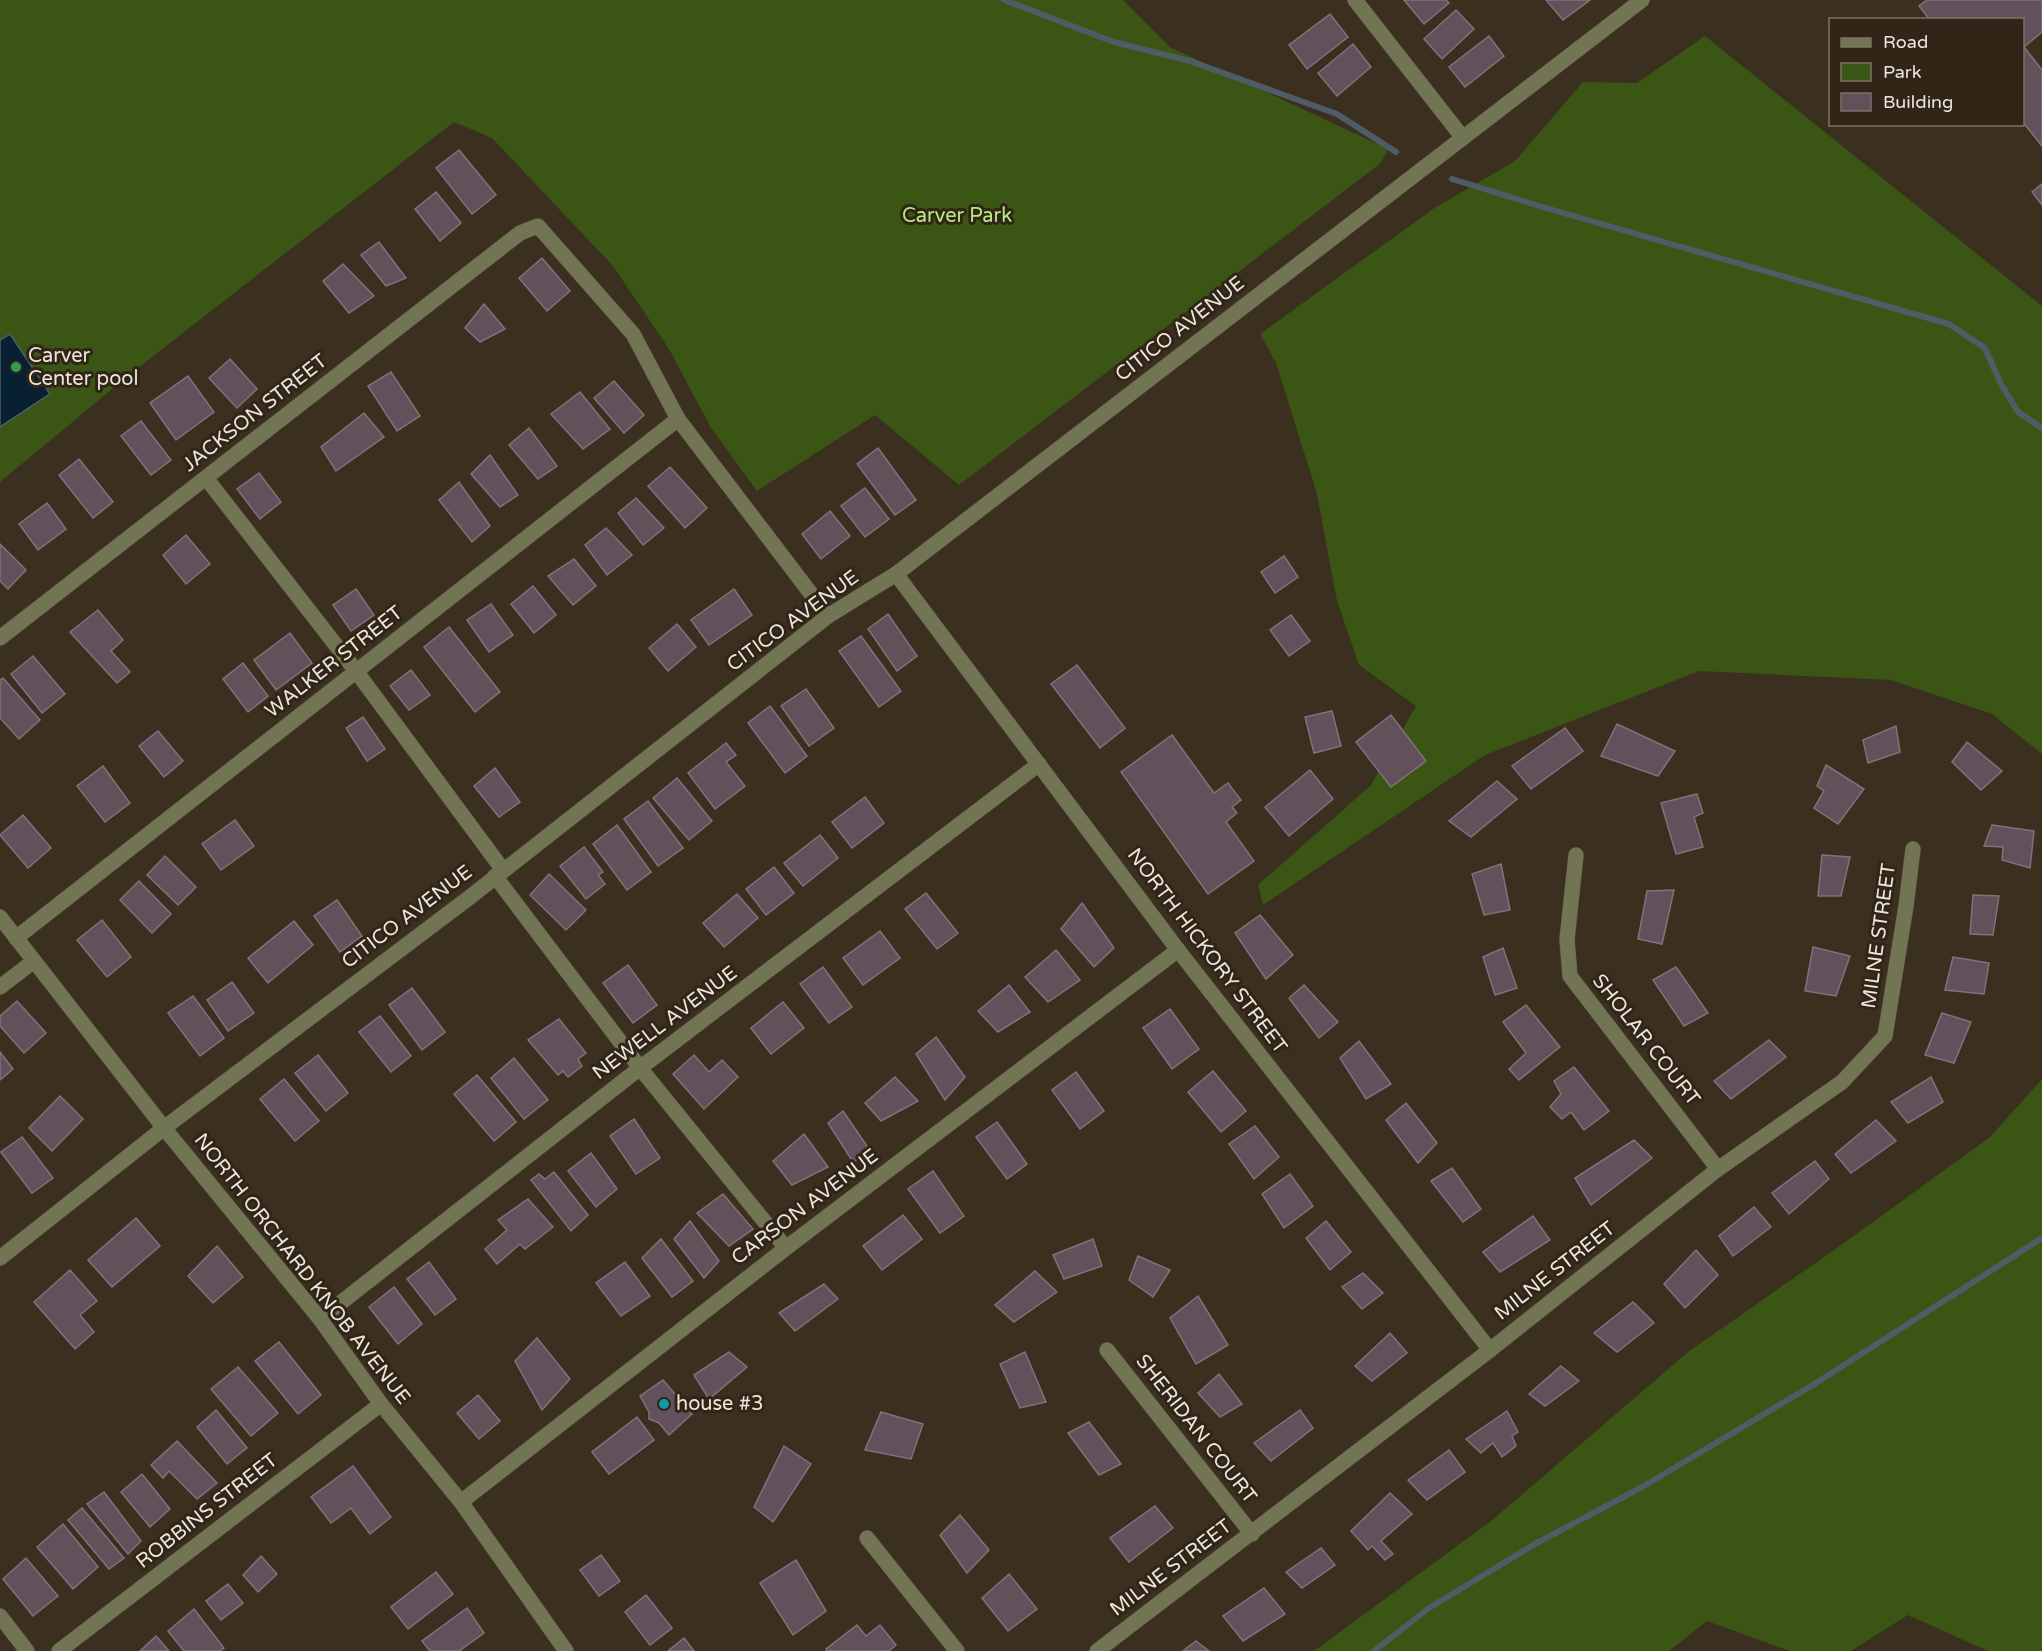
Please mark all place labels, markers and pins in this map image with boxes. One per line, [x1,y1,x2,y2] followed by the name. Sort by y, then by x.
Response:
[28,344,138,391] place label: Carver Center pool
[9,360,23,374] marker: Carver Center pool
[676,1392,763,1416] place label: house #3
[657,1397,671,1411] marker: house #3

